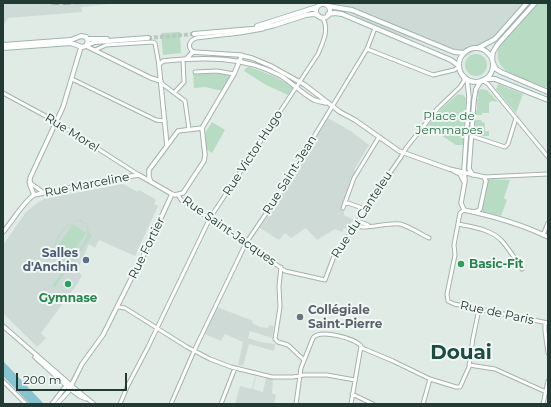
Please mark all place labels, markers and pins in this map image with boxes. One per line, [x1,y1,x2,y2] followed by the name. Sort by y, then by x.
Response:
[23,246,78,274] place label: Salles d'Anchin
[81,255,91,265] marker: Salles d'Anchin
[469,257,524,271] place label: Basic-Fit
[456,259,466,269] marker: Basic-Fit
[63,279,73,289] marker: Gymnase
[39,291,97,305] place label: Gymnase
[308,303,382,331] place label: Collégiale Saint-Pierre
[295,312,305,322] marker: Collégiale Saint-Pierre

